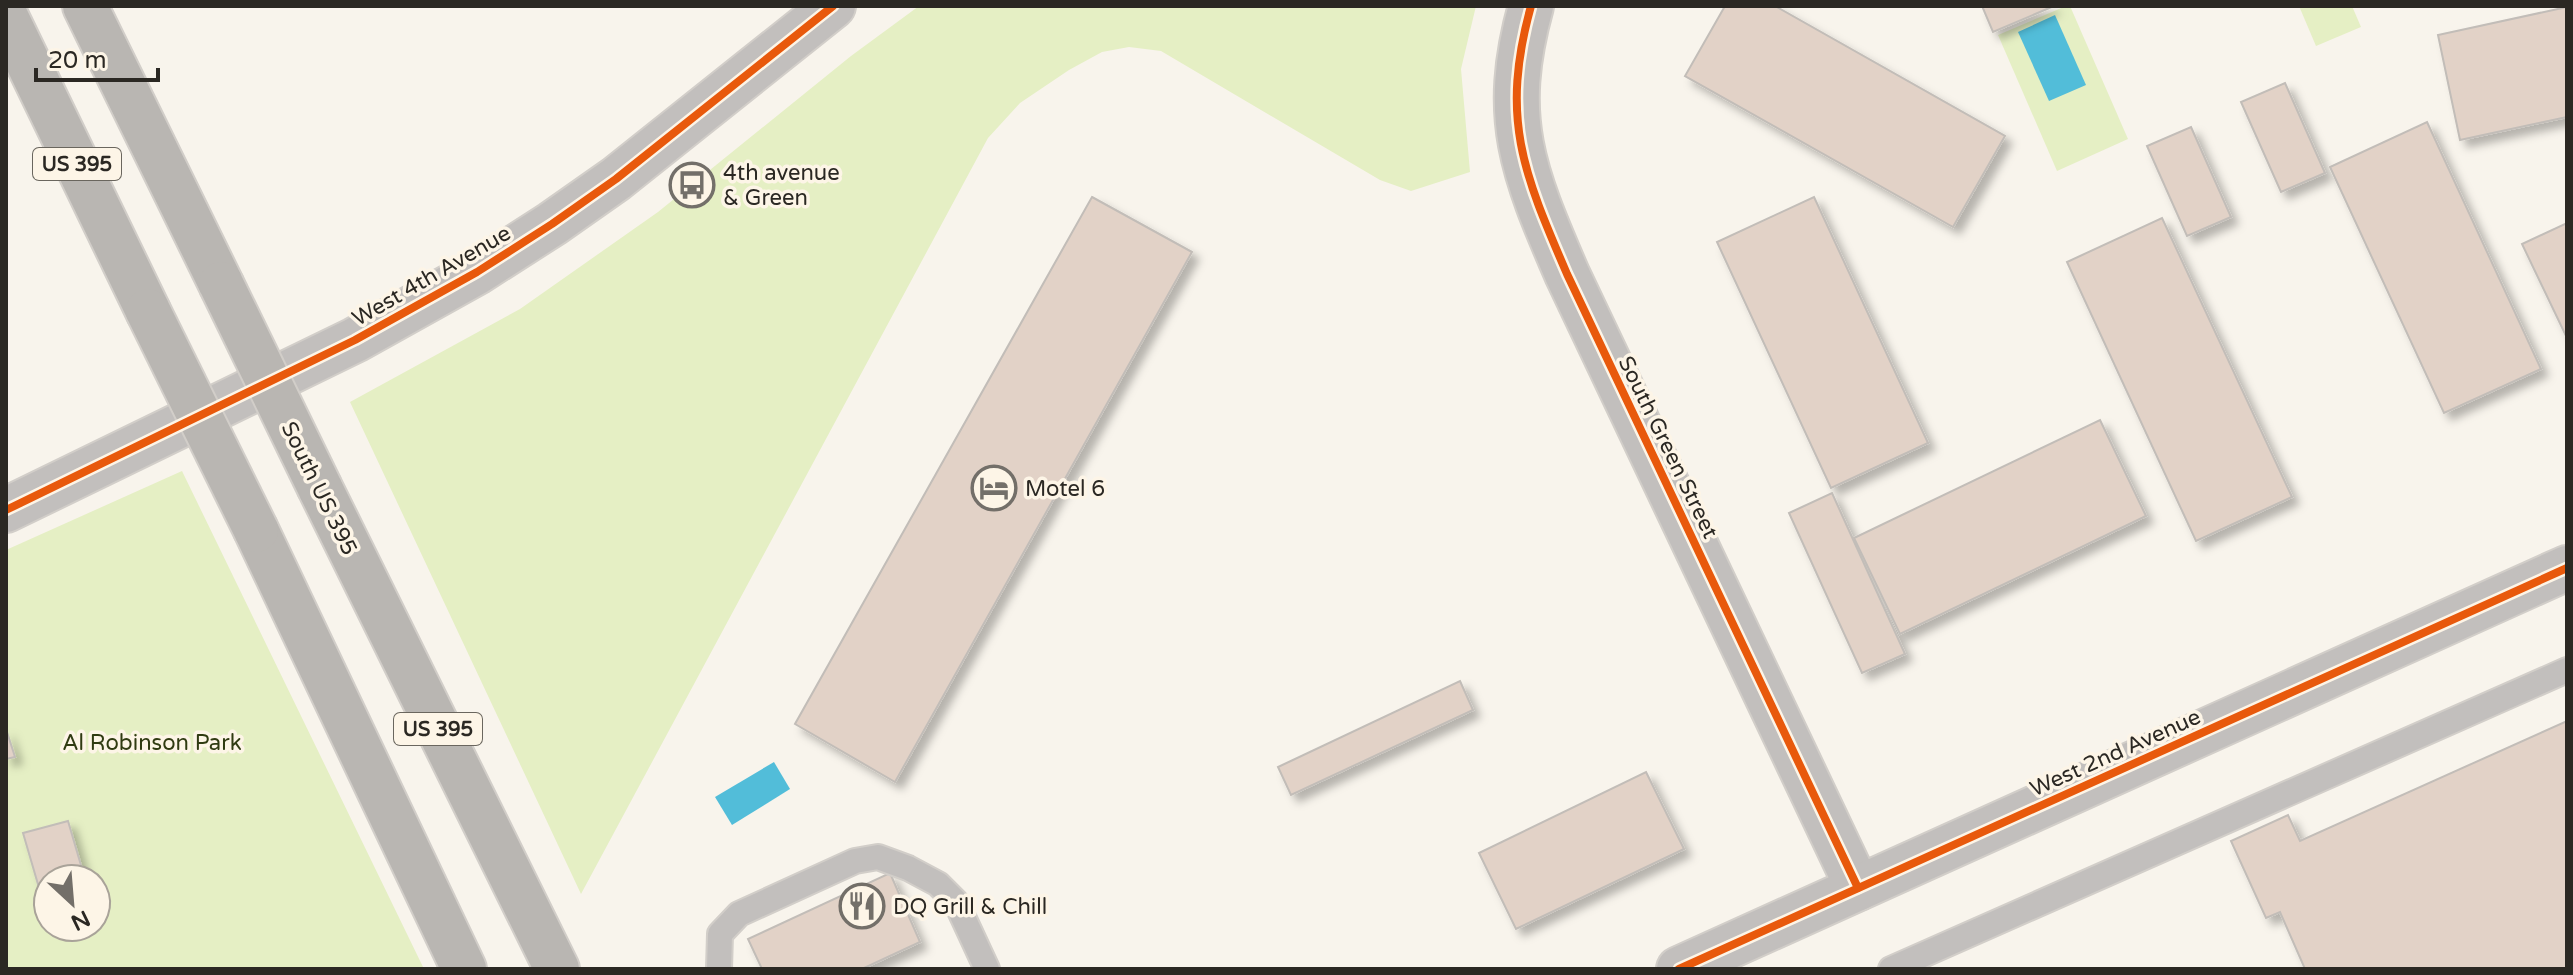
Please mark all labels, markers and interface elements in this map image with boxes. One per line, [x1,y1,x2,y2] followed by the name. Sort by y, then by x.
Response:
[36,32,158,82] scale bar
[48,46,106,75] text: 20 m
[33,148,121,180] road number: US 395
[723,160,840,211] place label: 4th avenue & Green
[668,161,716,209] bus stop icon: 4th avenue & Green
[348,220,515,332] street label: West 4th Avenue
[1613,352,1724,543] street label: South Green Street
[276,417,363,559] street label: South US 395
[970,464,1018,512] hotel icon: Motel 6
[1025,476,1105,502] place label: Motel 6
[2026,704,2205,802] street label: West 2nd Avenue
[394,713,482,745] road number: US 395
[62,730,242,756] park label: Al Robinson Park
[32,863,112,943] north arrow
[838,882,886,930] restaurant icon: DQ Grill & Chill
[893,894,1047,920] place label: DQ Grill & Chill
[67,905,94,936] text: N

